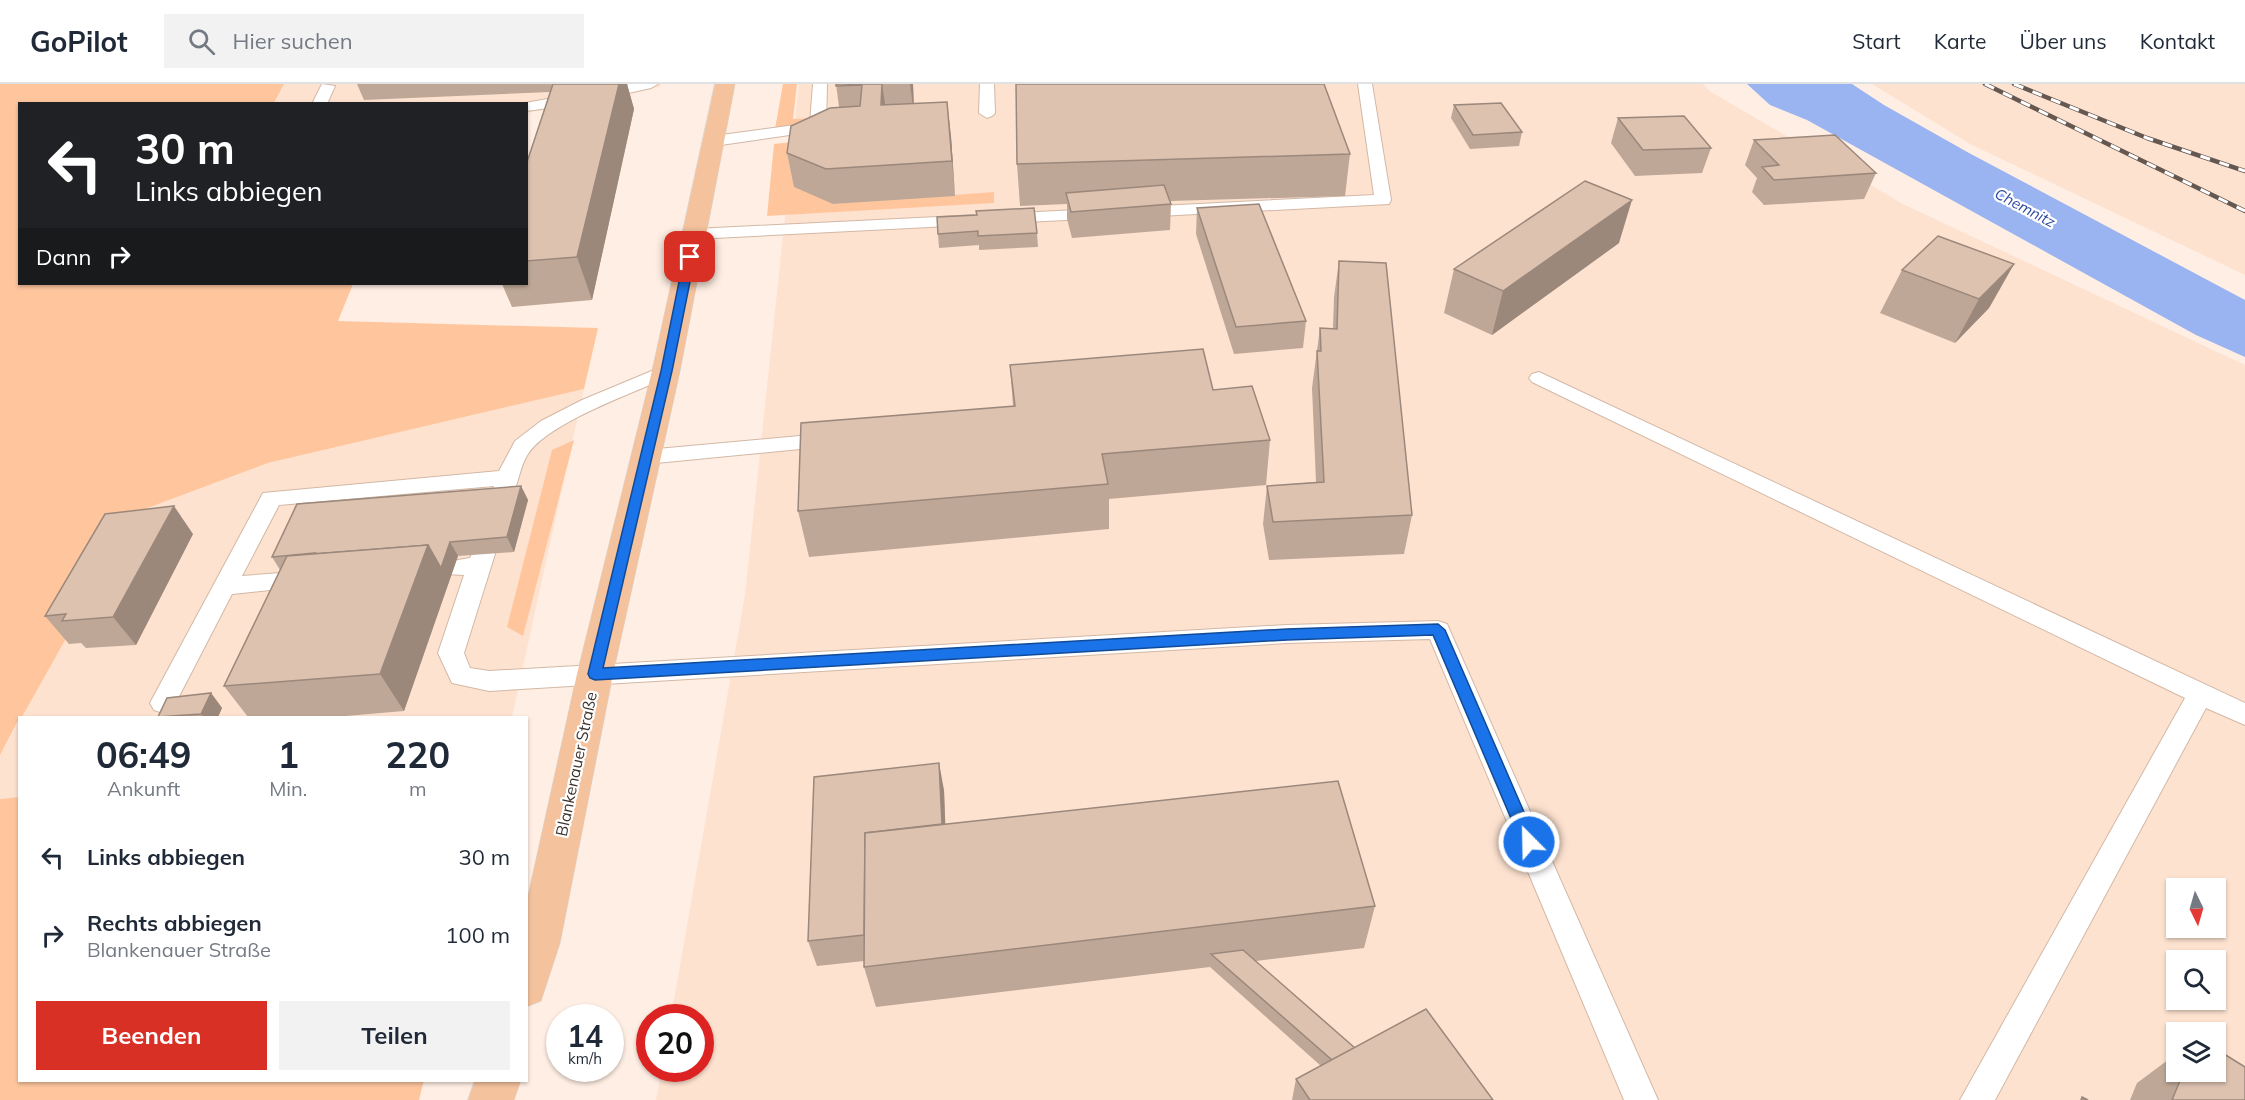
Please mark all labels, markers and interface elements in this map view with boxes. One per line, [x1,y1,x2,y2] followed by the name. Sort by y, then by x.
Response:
[164,14,584,68] search box
[30,24,128,59] text: GoPilot
[185,25,218,58] icon: search
[233,27,353,55] text: Hier suchen
[1852,28,1901,54] text: Start
[1934,28,1986,54] text: Karte
[2019,28,2107,54] text: Über uns
[2140,28,2215,54] text: Kontakt
[135,122,235,175] text: 30 m
[36,126,114,204] icon: left
[135,174,323,208] text: Links abbiegen
[1992,184,2059,231] water label: Chemnitz
[664,231,715,282] pin
[103,240,136,273] icon: right
[673,240,706,273] icon: arrive
[36,243,91,271] text: Dann
[551,690,601,838] street label: Blankenauer Straße
[96,732,191,777] text: 06:49
[277,732,299,777] text: 1
[385,732,450,777] text: 220
[107,776,180,801] text: Ankunft
[269,776,307,801] text: Min.
[409,776,426,801] text: m
[1497,810,1561,874] position arrow
[36,841,69,874] icon: left
[87,843,245,871] text: Links abbiegen
[459,843,510,871] text: 30 m
[2166,878,2226,938] north arrow
[2166,878,2226,1082] map controls
[87,909,262,937] text: Rechts abbiegen
[36,919,69,952] icon: right
[445,921,510,949] text: 100 m
[87,937,271,962] text: Blankenauer Straße
[2166,950,2226,1010] button: search
[36,1001,267,1070] button: Beenden
[279,1001,510,1070] button: Teilen
[636,1004,714,1082] speed limit sign: 20
[567,1017,603,1055] text: 14
[2166,1022,2226,1082] button: layers
[568,1049,602,1068] text: km/h

